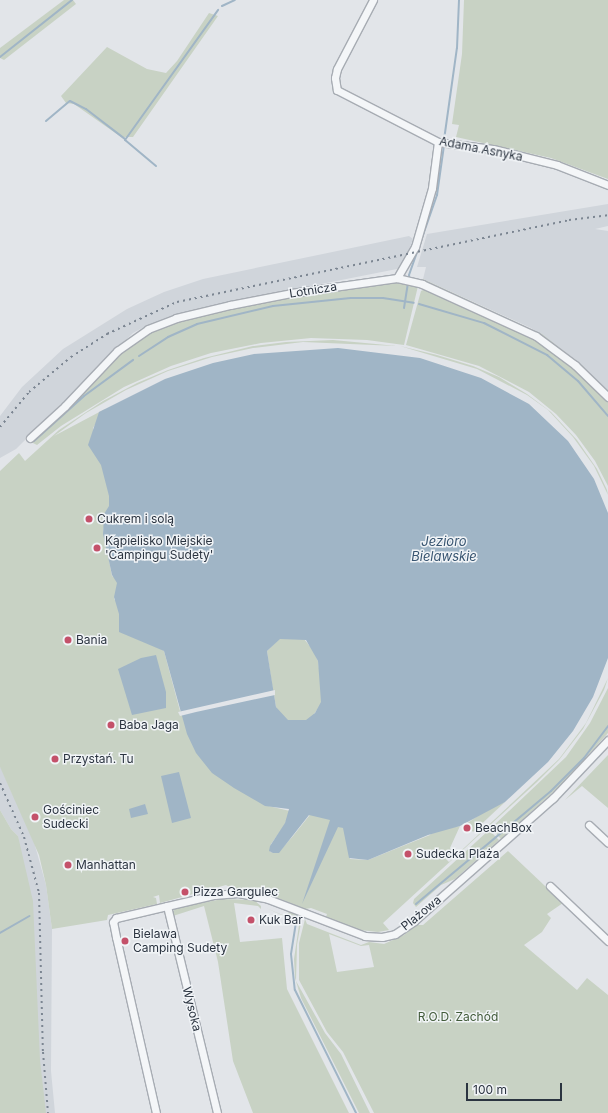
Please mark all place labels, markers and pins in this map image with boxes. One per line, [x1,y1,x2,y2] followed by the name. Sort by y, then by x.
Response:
[97,512,174,526] place label: Cukrem i solą
[84,514,94,524] marker: Cukrem i solą
[105,534,213,562] place label: Kąpielisko Miejskie 'Campingu Sudety'
[92,543,102,553] marker: Kąpielisko Miejskie 'Campingu Sudety'
[76,633,107,647] place label: Bania
[63,635,73,645] marker: Bania
[119,718,179,732] place label: Baba Jaga
[106,720,116,730] marker: Baba Jaga
[63,752,133,766] place label: Przystań. Tu
[50,754,60,764] marker: Przystań. Tu
[43,803,99,831] place label: Gościniec Sudecki
[30,812,40,822] marker: Gościniec Sudecki
[475,821,532,835] place label: BeachBox
[462,823,472,833] marker: BeachBox
[416,847,499,861] place label: Sudecka Plaża
[403,849,413,859] marker: Sudecka Plaża
[76,858,136,872] place label: Manhattan
[63,860,73,870] marker: Manhattan
[193,885,278,899] place label: Pizza Gargulec
[180,887,190,897] marker: Pizza Gargulec
[259,913,303,927] place label: Kuk Bar
[246,915,256,925] marker: Kuk Bar
[133,927,227,955] place label: Bielawa Camping Sudety
[120,936,130,946] marker: Bielawa Camping Sudety

